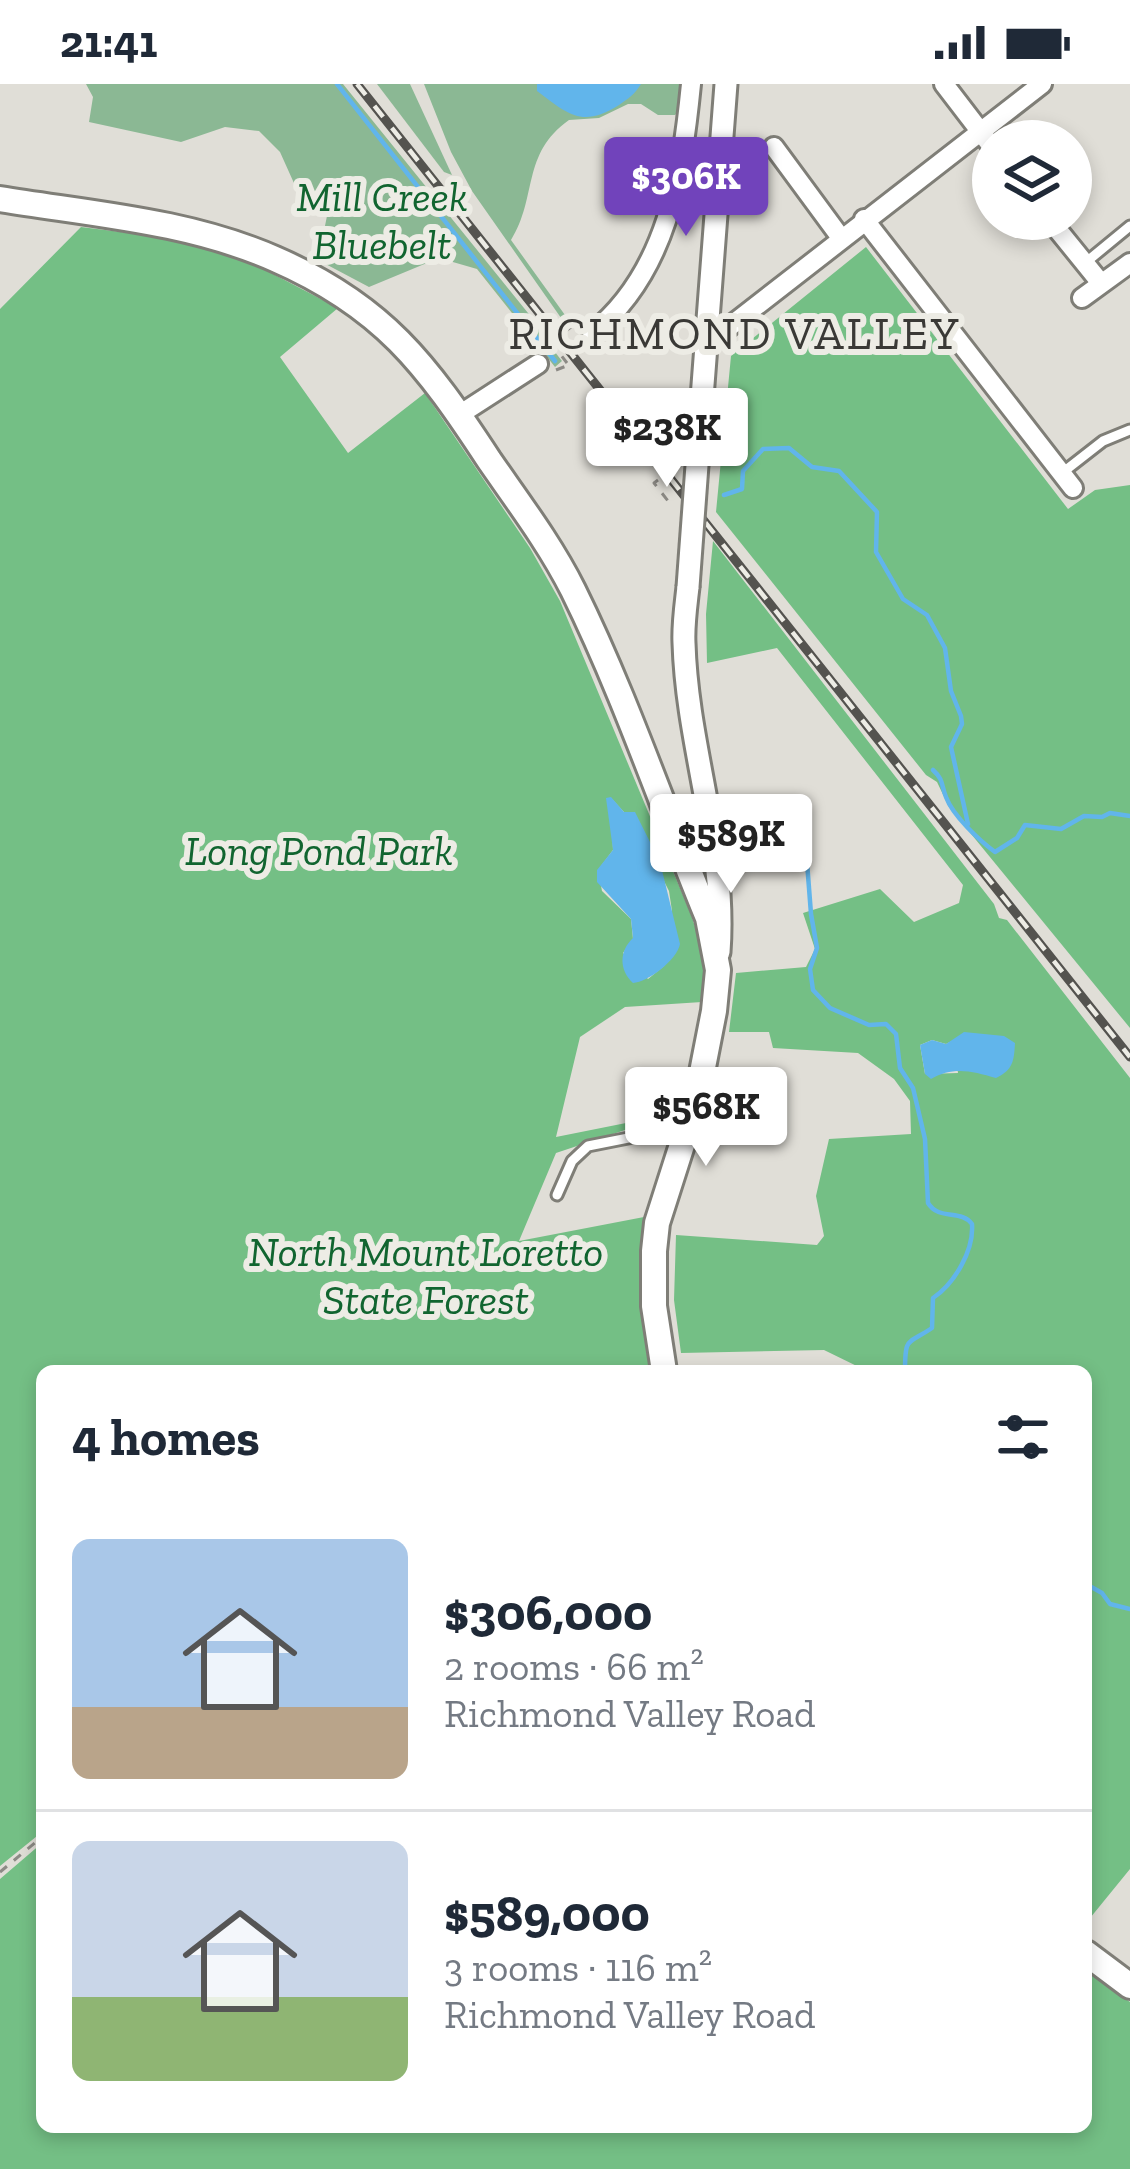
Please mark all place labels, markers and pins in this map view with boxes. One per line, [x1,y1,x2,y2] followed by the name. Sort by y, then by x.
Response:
[602,137,770,239] pin: $306K
[583,388,751,490] pin: $238K
[647,794,815,896] pin: $589K
[622,1067,790,1169] pin: $568K

